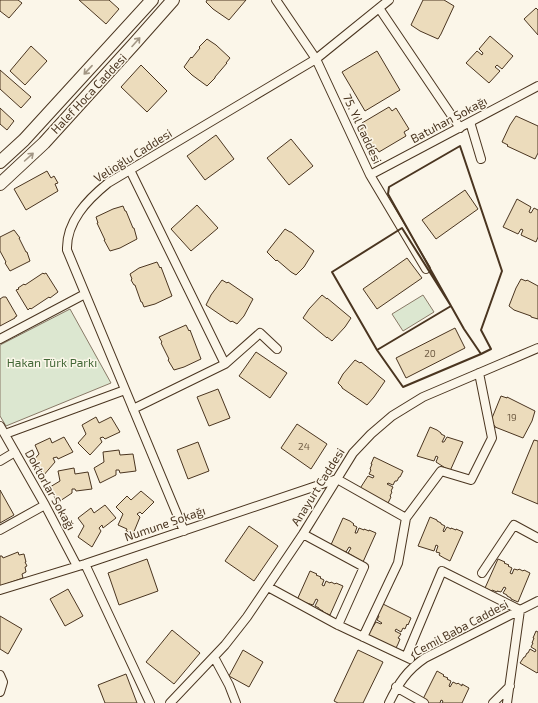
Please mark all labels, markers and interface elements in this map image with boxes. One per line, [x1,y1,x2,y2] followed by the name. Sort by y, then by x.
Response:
[132,37,141,47] one-way arrow
[48,50,129,136] street label: Halef Hoca Caddesi
[84,65,93,76] one-way arrow
[341,91,385,166] street label: 75. Yıl Caddesi
[408,93,489,145] street label: Batuhan Sokağı
[91,126,174,185] street label: Velioğlu Caddesi
[24,153,34,162] one-way arrow
[424,347,436,359] house number: 20
[7,355,97,369] park label: Hakan Türk Parkı
[507,411,517,423] house number: 19
[298,440,310,452] house number: 24
[288,445,347,528] street label: Anayurt Caddesi
[23,447,79,532] street label: Doktorlar Sokağı
[122,503,207,543] street label: Numune Sokağı
[411,596,510,658] street label: Cemil Baba Caddesi

